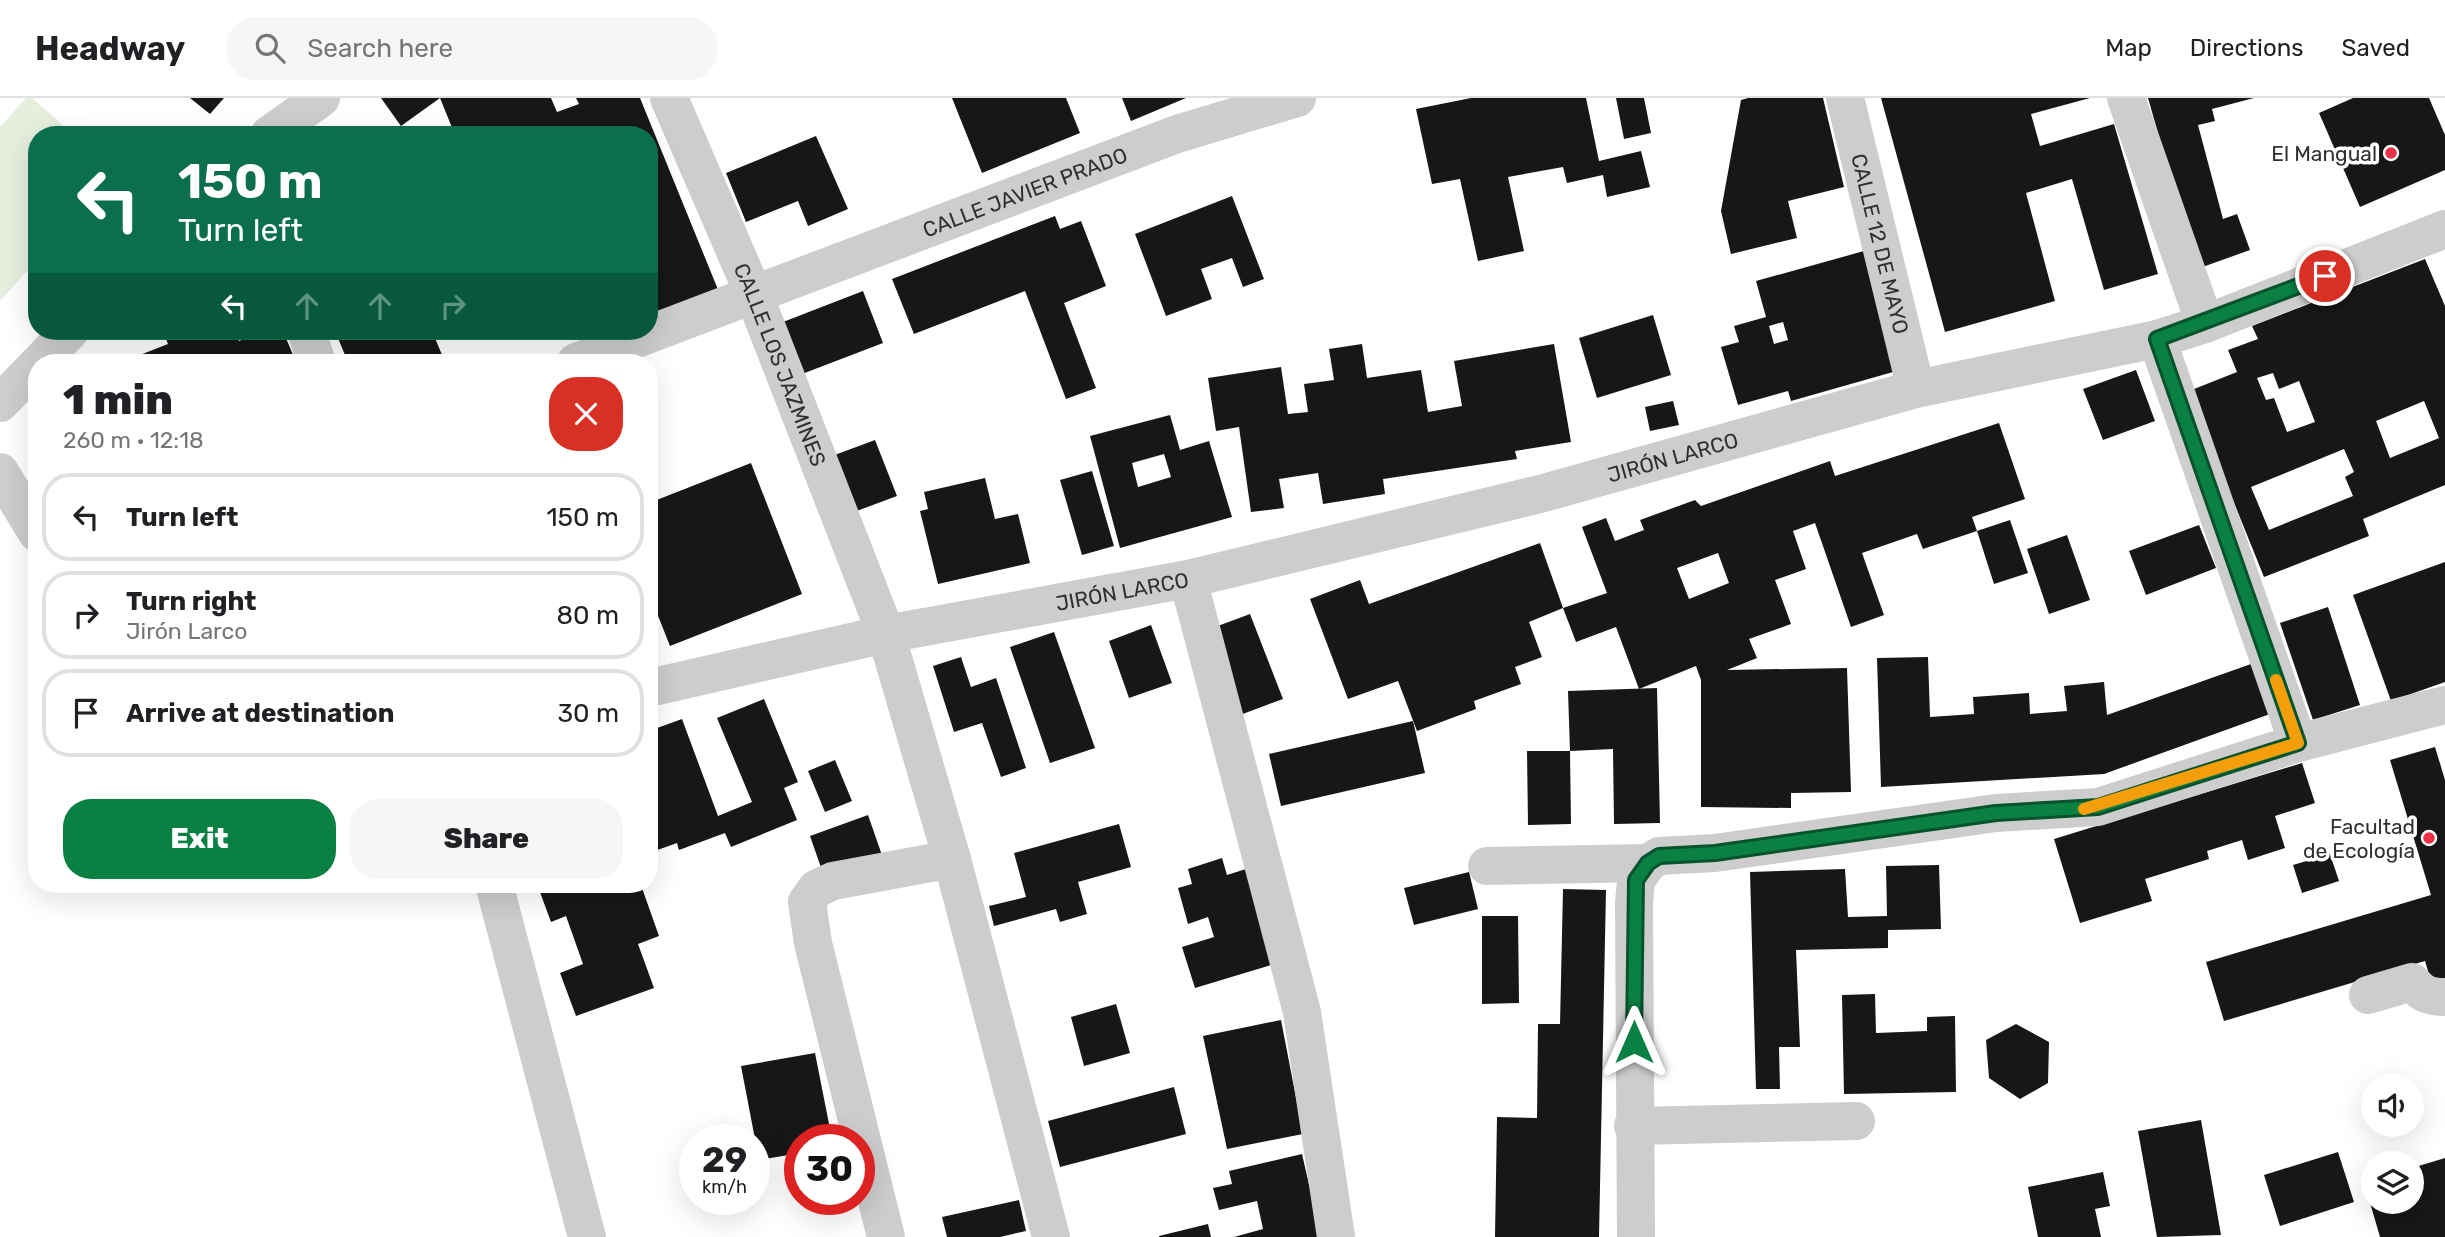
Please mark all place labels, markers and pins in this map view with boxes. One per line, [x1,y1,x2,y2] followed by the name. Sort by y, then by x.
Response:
[2271,141,2377,166] place label: El Mangual
[2383,145,2399,161] marker: El Mangual
[2295,246,2355,306] pin
[2303,814,2415,863] place label: Facultad de Ecología
[2421,830,2437,846] marker: Facultad de Ecología

